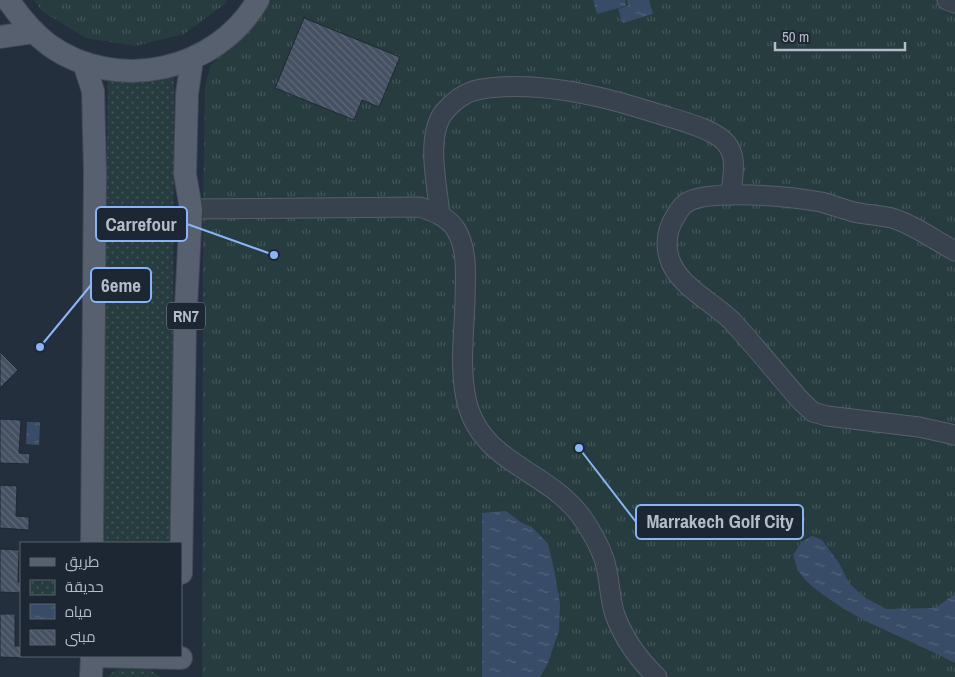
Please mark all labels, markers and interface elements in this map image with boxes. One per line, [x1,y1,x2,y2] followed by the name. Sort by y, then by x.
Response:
[775,20,905,52] scale bar
[782,26,809,47] text: 50 m
[96,207,187,241] callout: Carrefour
[106,211,176,237] text: Carrefour
[91,268,151,302] callout: 6eme
[101,272,141,298] text: 6eme
[167,302,205,330] road number: RN7
[636,505,803,539] callout: Marrakech Golf City
[646,508,794,534] text: Marrakech Golf City
[20,542,182,657] legend
[65,551,99,572] text: طريق
[65,576,104,597] text: حديقة
[65,601,92,622] text: مياه
[65,626,96,647] text: مبنى

